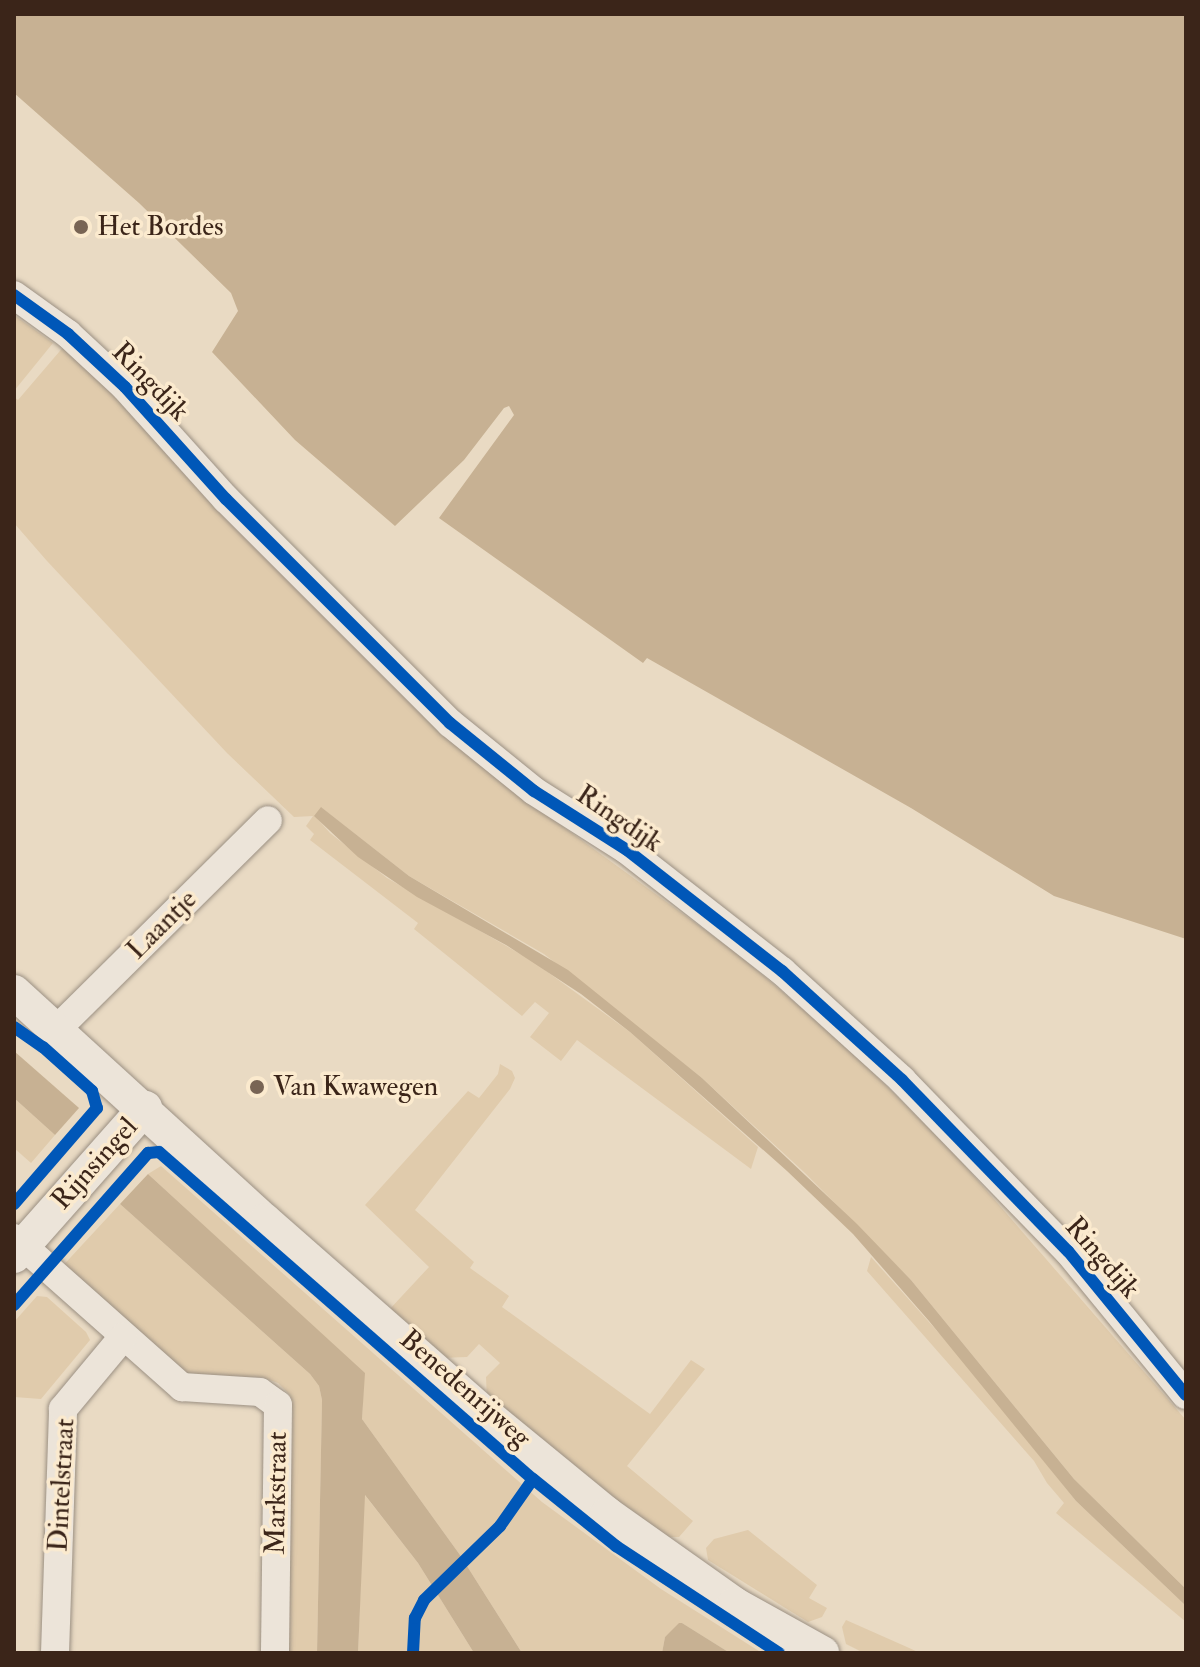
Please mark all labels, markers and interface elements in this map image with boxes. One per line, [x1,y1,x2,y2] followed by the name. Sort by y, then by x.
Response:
[97,210,223,244] place label: Het Bordes
[72,218,90,236] marker: Het Bordes
[104,336,196,428] street label: Ringdijk
[570,778,668,860] street label: Ringdijk
[120,883,204,967] street label: Laantje
[273,1070,438,1104] place label: Van Kwawegen
[248,1078,266,1096] marker: Van Kwawegen
[45,1111,145,1217] street label: Rijnsingel
[1058,1210,1146,1306] street label: Ringdijk
[393,1323,537,1455] street label: Benedenrijweg
[42,1417,82,1553] street label: Dintelstraat
[259,1431,295,1555] street label: Markstraat

